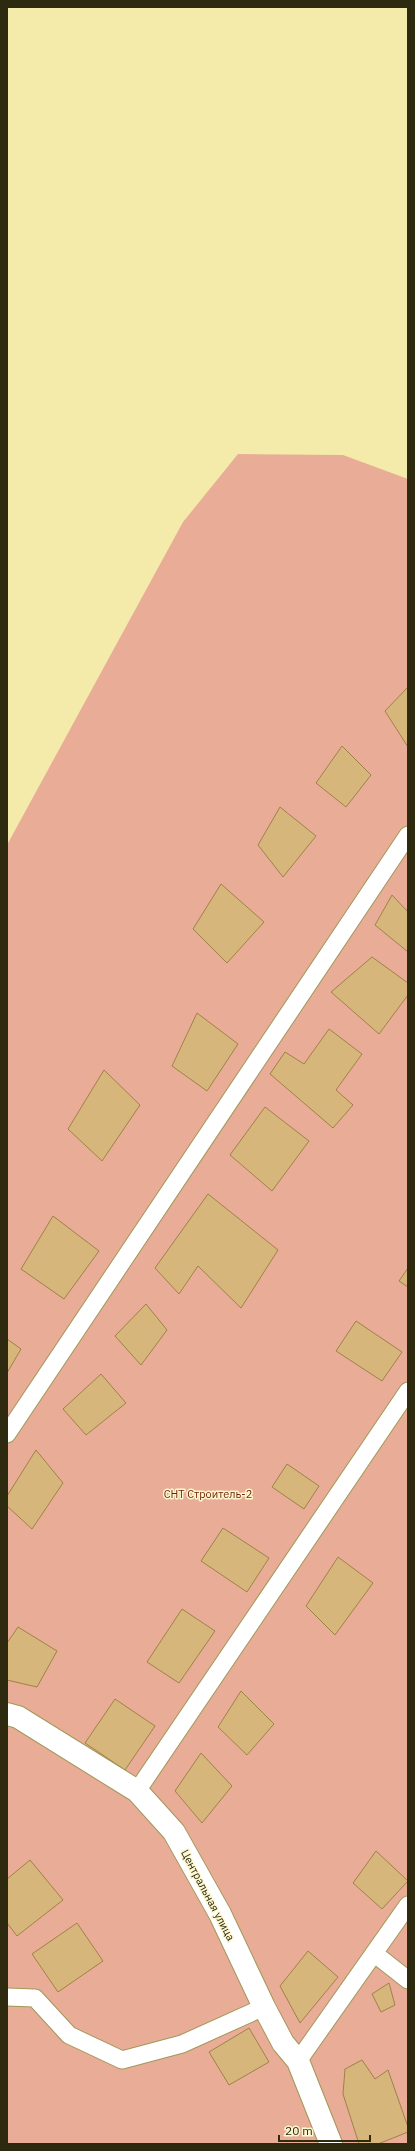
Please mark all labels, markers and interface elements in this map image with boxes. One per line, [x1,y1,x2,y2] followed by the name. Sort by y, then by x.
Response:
[164,1487,252,1501] park label: СНТ Строитель-2
[178,1847,238,1943] street label: Центральная улица
[279,2117,370,2143] scale bar
[285,2123,313,2138] text: 20 m

